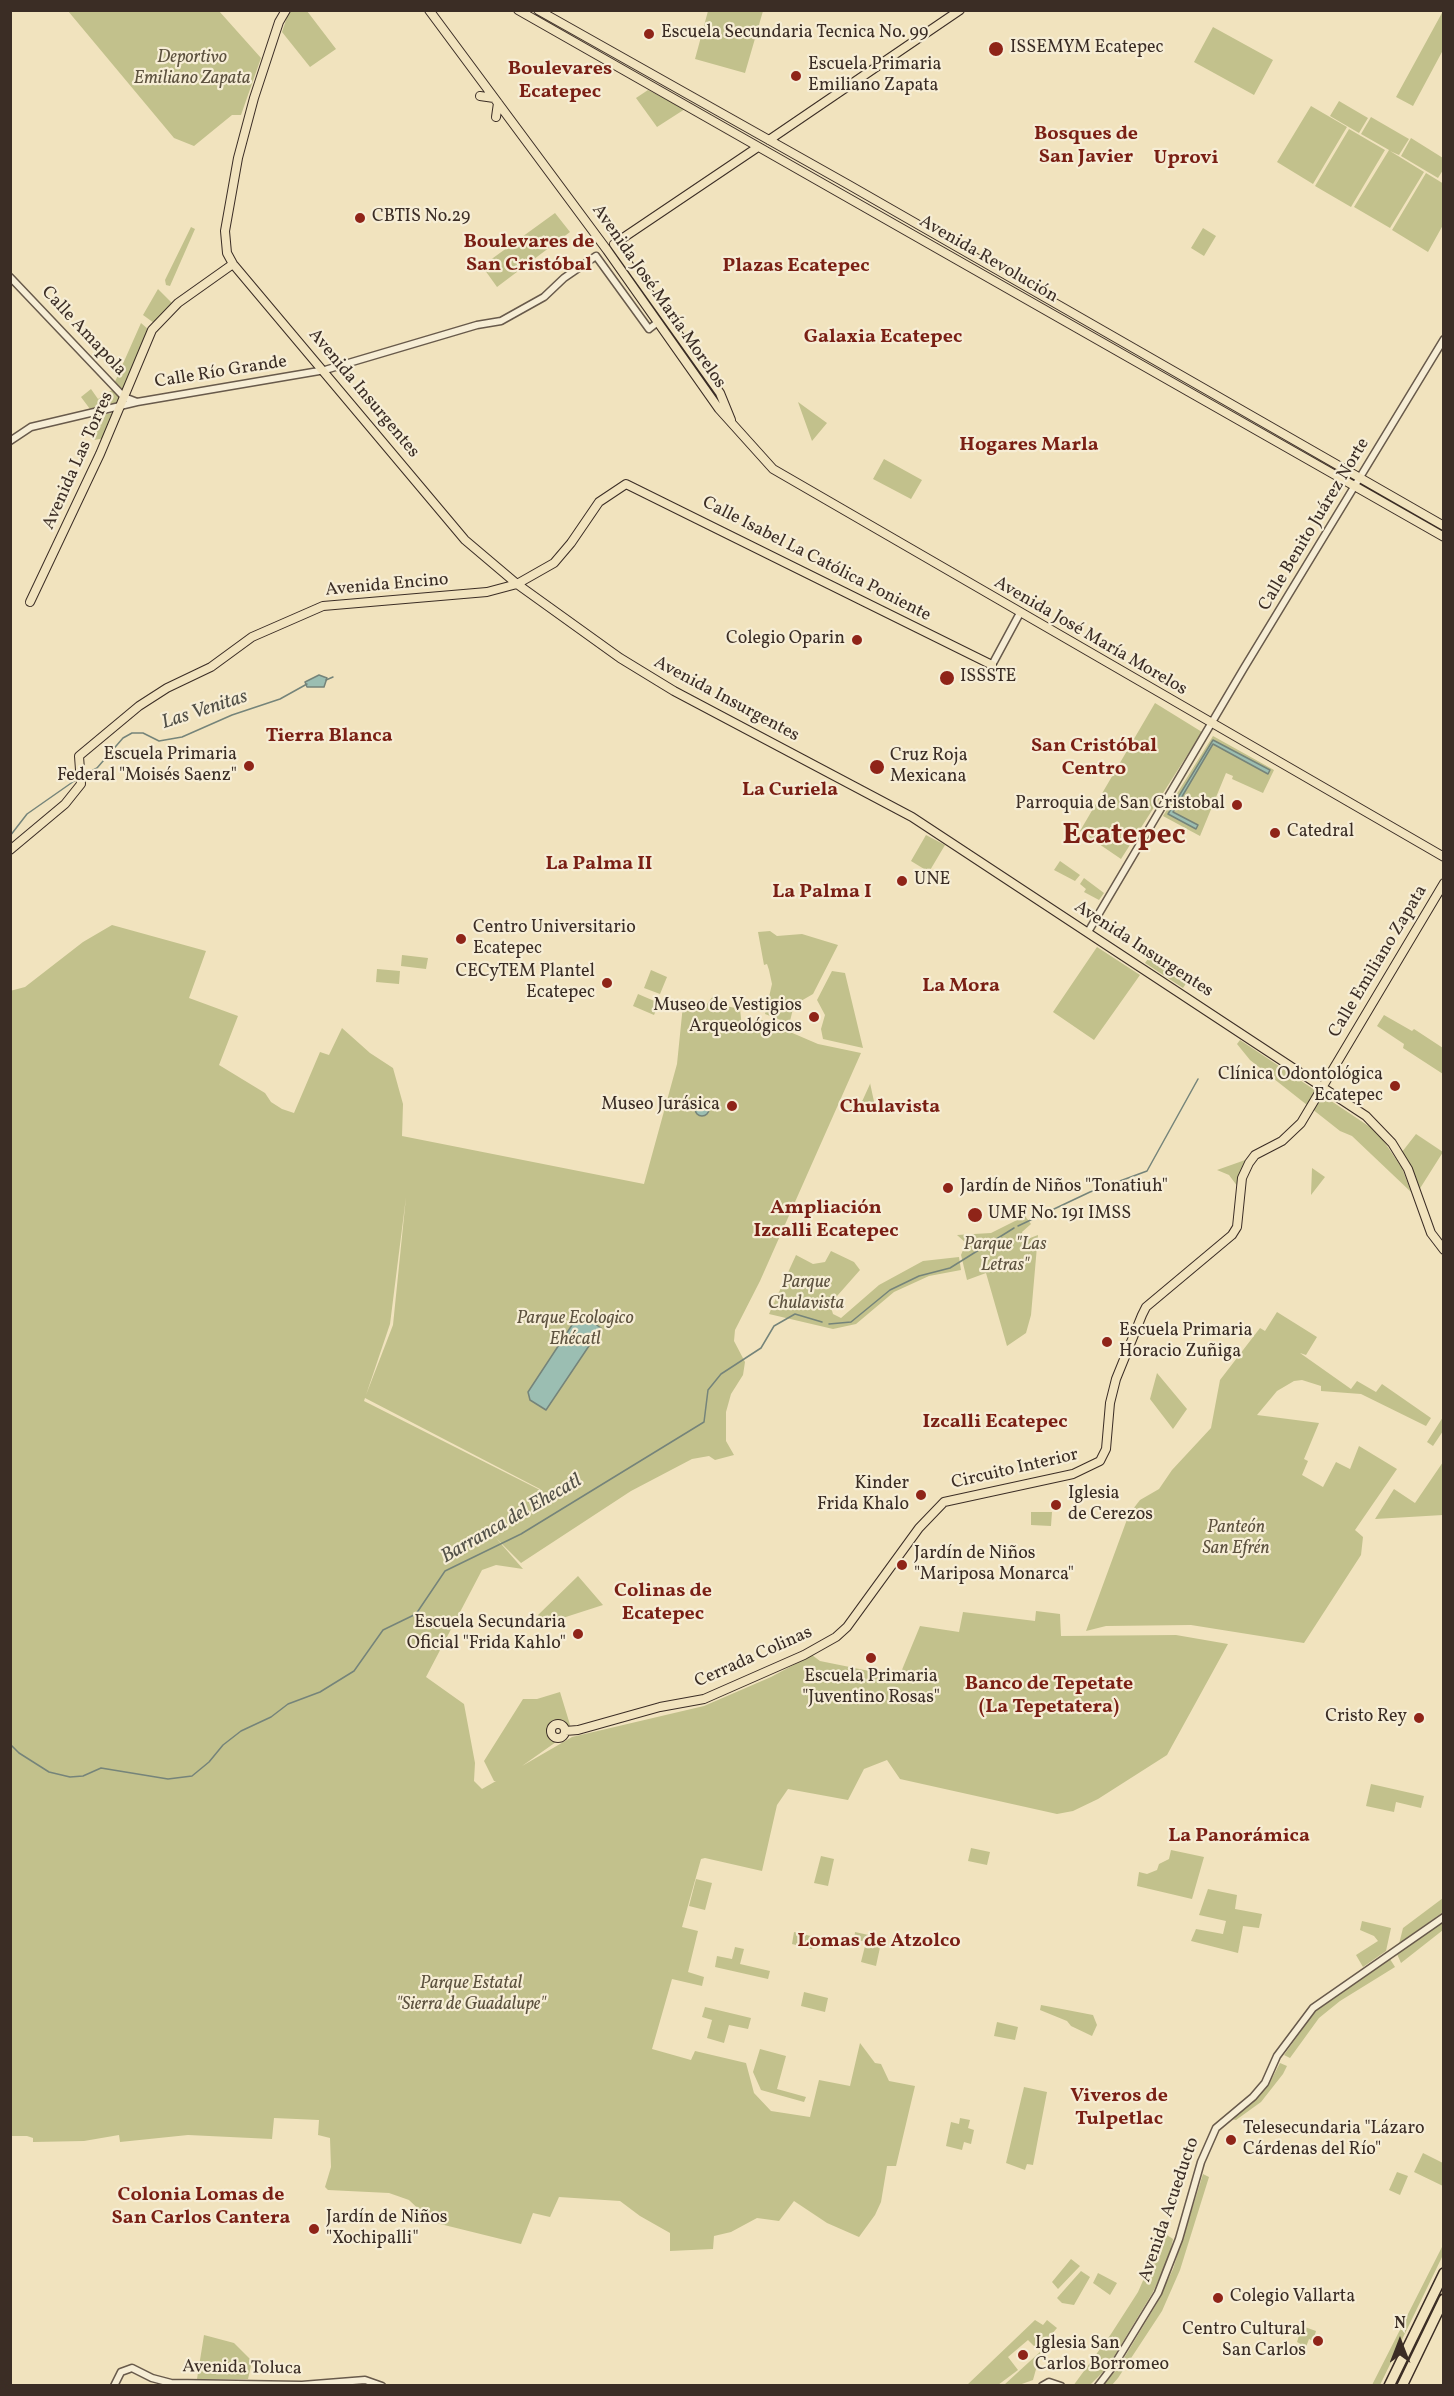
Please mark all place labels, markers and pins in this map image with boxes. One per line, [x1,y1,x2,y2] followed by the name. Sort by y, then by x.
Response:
[661,23,928,45] place label: Escuela Secundaria Tecnica No. 99
[642,27,656,41] marker: Escuela Secundaria Tecnica No. 99
[1010,38,1164,60] place label: ISSEMYM Ecatepec
[987,40,1005,58] marker: ISSEMYM Ecatepec
[808,55,941,98] place label: Escuela Primaria Emiliano Zapata
[789,69,803,83] marker: Escuela Primaria Emiliano Zapata
[372,207,470,229] place label: CBTIS No.29
[353,211,367,225] marker: CBTIS No.29
[726,629,845,651] place label: Colegio Oparin
[850,633,864,647] marker: Colegio Oparin
[960,667,1016,689] place label: ISSSTE
[938,669,956,687] marker: ISSSTE
[57,745,237,788] place label: Escuela Primaria Federal "Moisés Saenz"
[890,746,968,789] place label: Cruz Roja Mexicana
[868,758,886,776] marker: Cruz Roja Mexicana
[242,759,256,773] marker: Escuela Primaria Federal "Moisés Saenz"
[1015,794,1225,816] place label: Parroquia de San Cristobal
[1230,798,1244,812] marker: Parroquia de San Cristobal
[1287,822,1354,844] place label: Catedral
[1268,826,1282,840] marker: Catedral
[914,870,950,892] place label: UNE
[895,874,909,888] marker: UNE
[473,918,636,960] place label: Centro Universitario Ecatepec
[454,932,468,946] marker: Centro Universitario Ecatepec
[456,962,595,1004] place label: CECyTEM Plantel Ecatepec
[600,976,614,990] marker: CECyTEM Plantel Ecatepec
[653,996,802,1038] place label: Museo de Vestigios Arqueológicos
[807,1010,821,1024] marker: Museo de Vestigios Arqueológicos
[1218,1065,1383,1108] place label: Clínica Odontológica Ecatepec
[1388,1079,1402,1093] marker: Clínica Odontológica Ecatepec
[601,1095,720,1117] place label: Museo Jurásica
[725,1099,739,1113] marker: Museo Jurásica
[960,1177,1168,1199] place label: Jardín de Niños "Tonatiuh"
[941,1181,955,1195] marker: Jardín de Niños "Tonatiuh"
[988,1204,1131,1226] place label: UMF No. 191 IMSS
[966,1206,984,1224] marker: UMF No. 191 IMSS
[1119,1321,1252,1364] place label: Escuela Primaria Horacio Zuñiga
[1100,1335,1114,1349] marker: Escuela Primaria Horacio Zuñiga
[817,1474,909,1516] place label: Kinder Frida Khalo
[1068,1484,1153,1526] place label: Iglesia de Cerezos
[914,1488,928,1502] marker: Kinder Frida Khalo
[1049,1498,1063,1512] marker: Iglesia de Cerezos
[914,1544,1074,1586] place label: Jardín de Niños "Mariposa Monarca"
[895,1558,909,1572] marker: Jardín de Niños "Mariposa Monarca"
[407,1613,566,1656] place label: Escuela Secundaria Oficial "Frida Kahlo"
[571,1627,585,1641] marker: Escuela Secundaria Oficial "Frida Kahlo"
[864,1651,878,1665] marker: Escuela Primaria "Juventino Rosas"
[802,1667,940,1710] place label: Escuela Primaria "Juventino Rosas"
[1325,1707,1407,1729] place label: Cristo Rey
[1412,1711,1426,1725] marker: Cristo Rey
[1243,2119,1425,2162] place label: Telesecundaria "Lázaro Cárdenas del Río"
[1224,2133,1238,2147] marker: Telesecundaria "Lázaro Cárdenas del Río"
[326,2208,447,2250] place label: Jardín de Niños "Xochipalli"
[307,2222,321,2236] marker: Jardín de Niños "Xochipalli"
[1230,2287,1355,2309] place label: Colegio Vallarta
[1211,2291,1225,2305] marker: Colegio Vallarta
[1182,2320,1306,2362] place label: Centro Cultural San Carlos
[1035,2334,1169,2376] place label: Iglesia San Carlos Borromeo
[1311,2334,1325,2348] marker: Centro Cultural San Carlos
[1016,2348,1030,2362] marker: Iglesia San Carlos Borromeo

